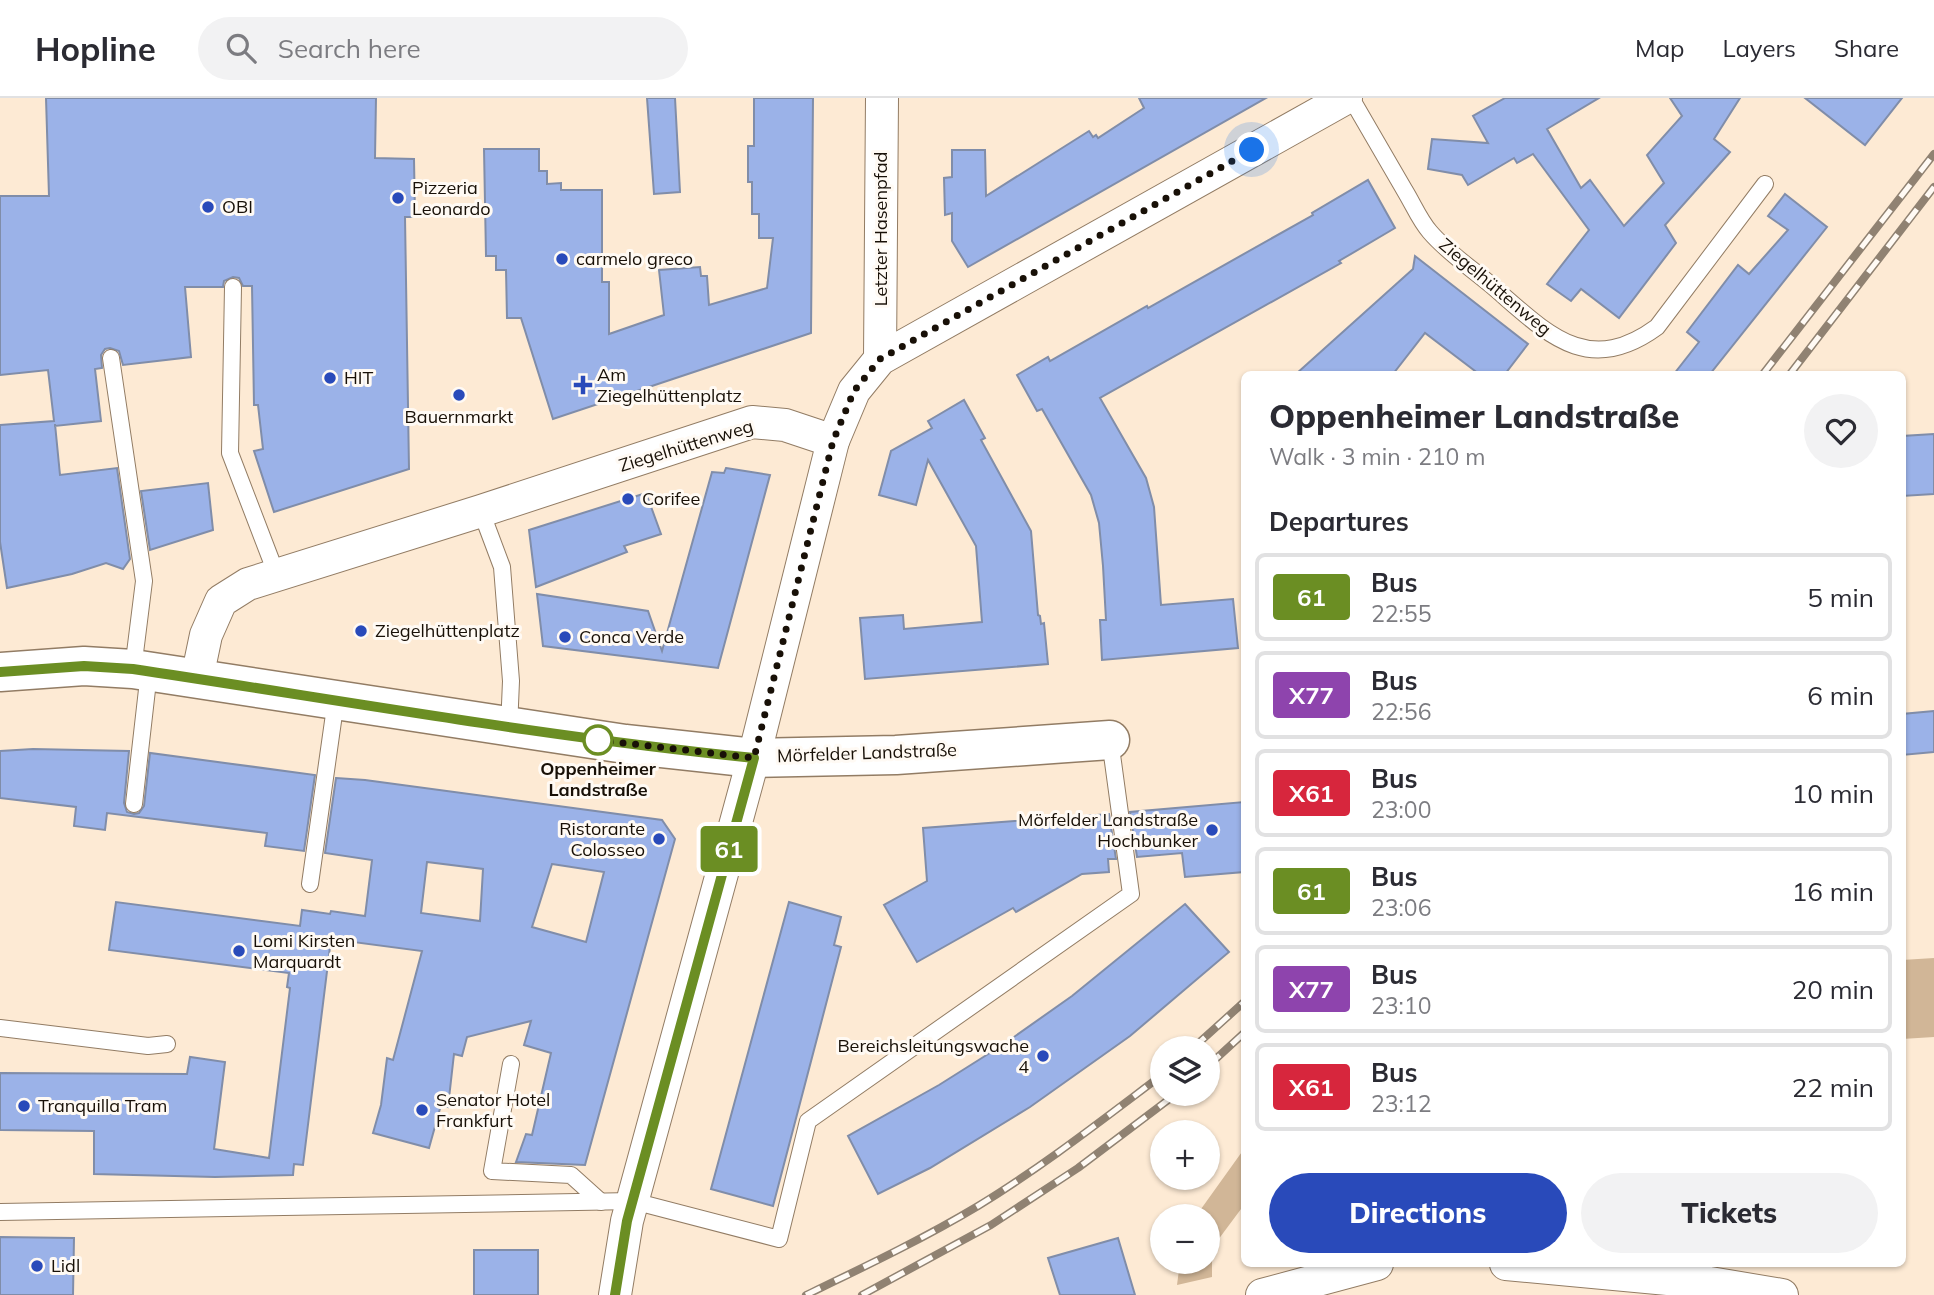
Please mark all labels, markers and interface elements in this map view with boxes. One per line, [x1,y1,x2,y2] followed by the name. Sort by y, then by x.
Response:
[198,17,688,80] search box
[35,28,156,69] text: Hopline
[222,29,260,67] icon: search
[278,32,421,65] text: Search here
[1635,33,1684,63] text: Map
[1722,33,1796,63] text: Layers
[1834,33,1899,63] text: Share
[1234,132,1269,167] your location
[869,152,892,306] street label: Letzter Hasenpfad
[412,176,491,220] place label: Pizzeria Leonardo
[390,190,406,206] marker: Pizzeria Leonardo
[222,195,253,218] place label: OBI
[200,199,216,215] marker: OBI
[1435,233,1556,340] street label: Ziegelhüttenweg
[576,247,693,270] place label: carmelo greco
[554,251,570,267] marker: carmelo greco
[597,363,742,407] place label: Am Ziegelhüttenplatz
[344,366,373,389] place label: HIT
[322,370,338,386] marker: HIT
[575,377,591,393] marker: Am Ziegelhüttenplatz
[451,387,467,403] marker: Bauernmarkt
[1804,394,1878,468] button: heart
[1269,395,1680,436] text: Oppenheimer Landstraße
[405,405,513,428] place label: Bauernmarkt
[616,414,756,477] street label: Ziegelhüttenweg
[1269,442,1486,471] text: Walk · 3 min · 210 m
[642,487,700,510] place label: Corifee
[620,491,636,507] marker: Corifee
[1269,505,1409,538] text: Departures
[1371,566,1417,599] text: Bus
[1807,581,1874,614] text: 5 min
[1297,582,1326,612] text: 61
[1371,599,1431,628] text: 22:55
[375,619,520,642] place label: Ziegelhüttenplatz
[353,623,369,639] marker: Ziegelhüttenplatz
[579,625,684,648] place label: Conca Verde
[557,629,573,645] marker: Conca Verde
[1371,664,1417,697] text: Bus
[1807,679,1874,712] text: 6 min
[1289,680,1334,710] text: X77
[1371,697,1431,726] text: 22:56
[583,725,613,755] marker: Oppenheimer Landstraße
[777,738,957,767] street label: Mörfelder Landstraße
[540,757,657,801] place label: Oppenheimer Landstraße
[1371,762,1417,795] text: Bus
[1792,777,1874,810] text: 10 min
[1289,778,1334,808] text: X61
[1371,795,1431,824] text: 23:00
[1018,808,1198,852] place label: Mörfelder Landstraße Hochbunker
[559,817,645,861] place label: Ristorante Colosseo
[1204,822,1220,838] marker: Mörfelder Landstraße Hochbunker
[698,826,760,872] line badge: 61
[651,831,667,847] marker: Ristorante Colosseo
[715,834,743,864] text: 61
[1371,860,1417,893] text: Bus
[1792,875,1874,908] text: 16 min
[1297,876,1326,906] text: 61
[1371,893,1431,922] text: 23:06
[253,929,355,973] place label: Lomi Kirsten Marquardt
[231,943,247,959] marker: Lomi Kirsten Marquardt
[1371,958,1417,991] text: Bus
[1792,973,1874,1006] text: 20 min
[1289,974,1334,1004] text: X77
[1371,991,1431,1020] text: 23:10
[837,1034,1029,1078] place label: Bereichsleitungswache 4
[1150,1036,1220,1274] map controls
[1150,1036,1220,1106] button: layers
[1035,1048,1051,1064] marker: Bereichsleitungswache 4
[1371,1056,1417,1089] text: Bus
[1792,1071,1874,1104] text: 22 min
[1289,1072,1334,1102] text: X61
[436,1088,550,1132] place label: Senator Hotel Frankfurt
[1371,1089,1431,1118] text: 23:12
[38,1094,167,1117] place label: Tranquilla Tram
[16,1098,32,1114] marker: Tranquilla Tram
[414,1102,430,1118] marker: Senator Hotel Frankfurt
[1150,1120,1220,1190] button: +
[1269,1173,1567,1253] button: Directions
[1581,1173,1878,1253] button: Tickets
[1150,1204,1220,1274] button: −
[51,1254,80,1277] place label: Lidl
[29,1258,45,1274] marker: Lidl

